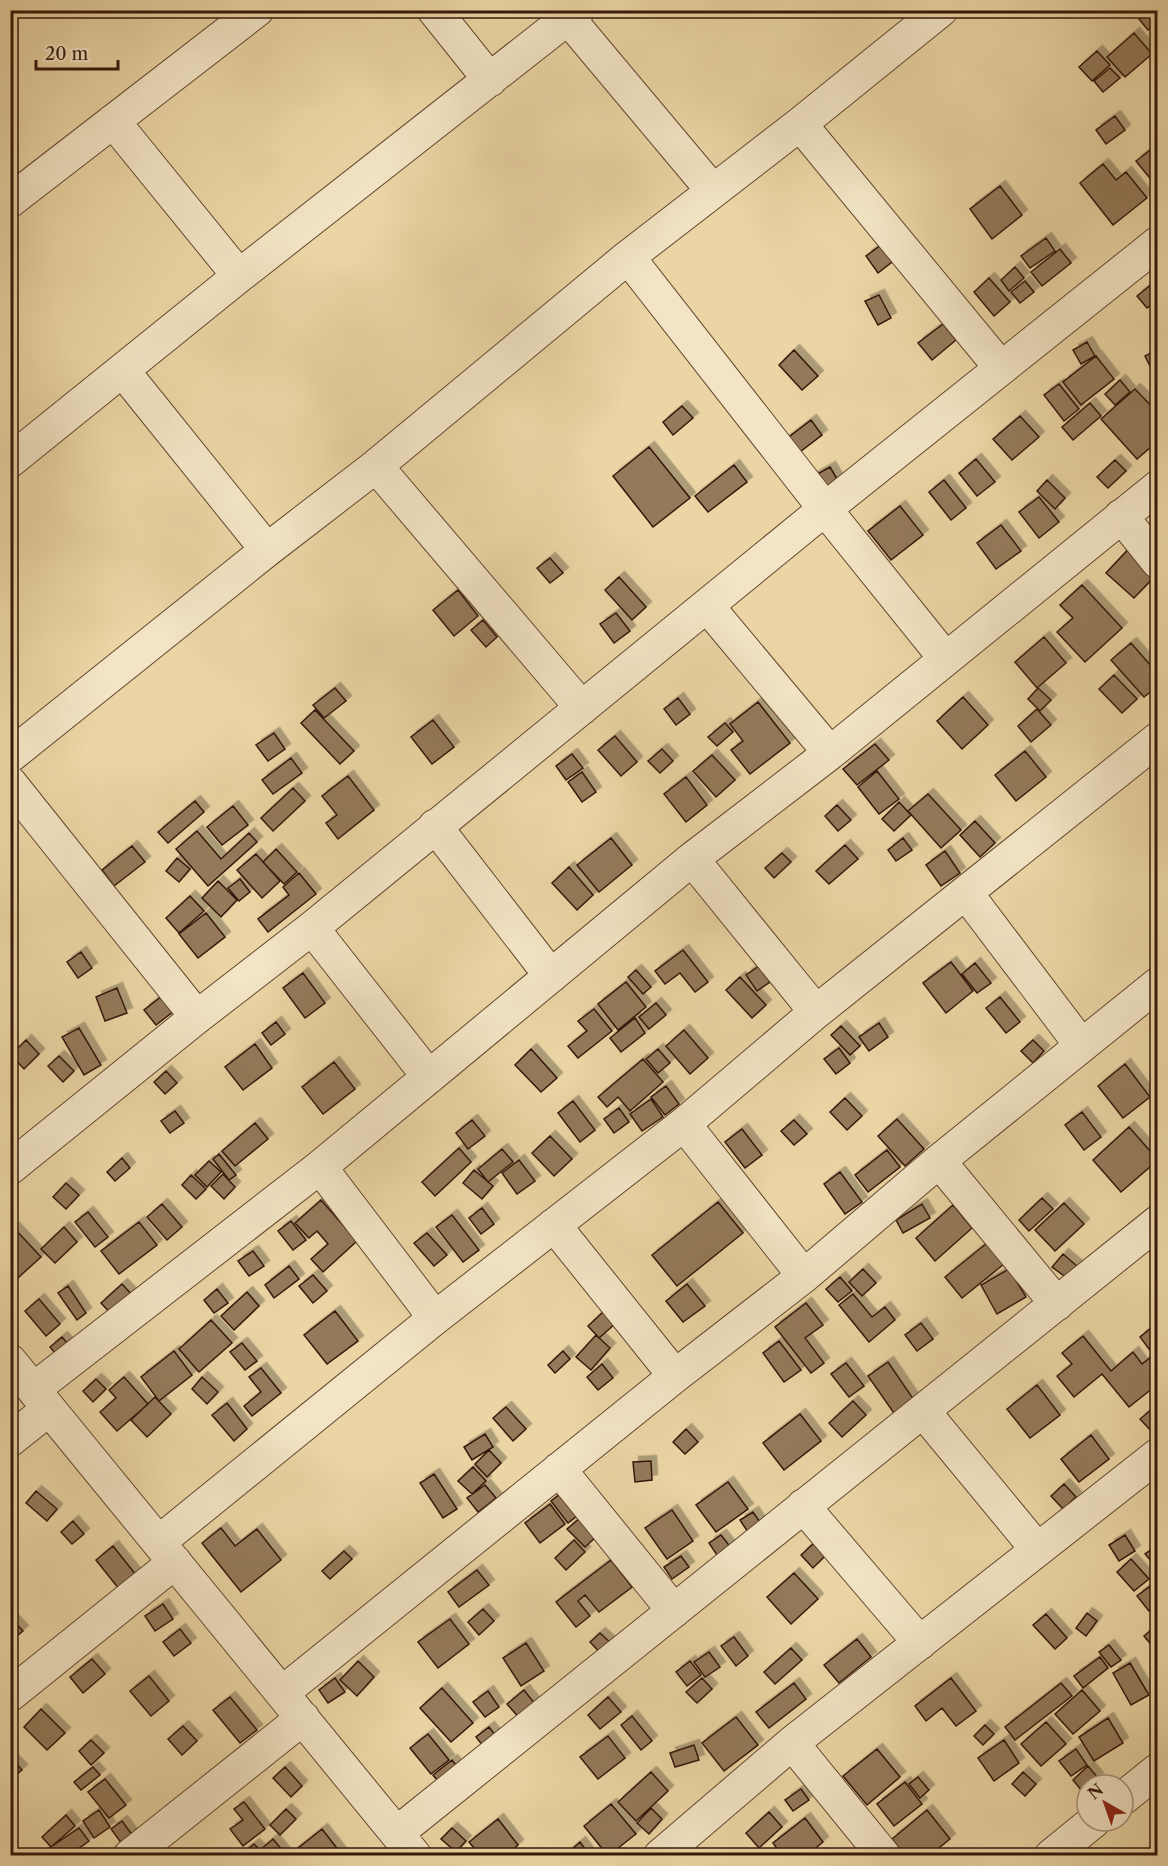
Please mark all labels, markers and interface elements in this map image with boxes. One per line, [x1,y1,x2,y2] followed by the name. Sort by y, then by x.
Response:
[36,33,118,71] scale bar
[45,43,89,65] text: 20 m
[1075,1773,1135,1833] north arrow
[1084,1779,1107,1804] text: N

